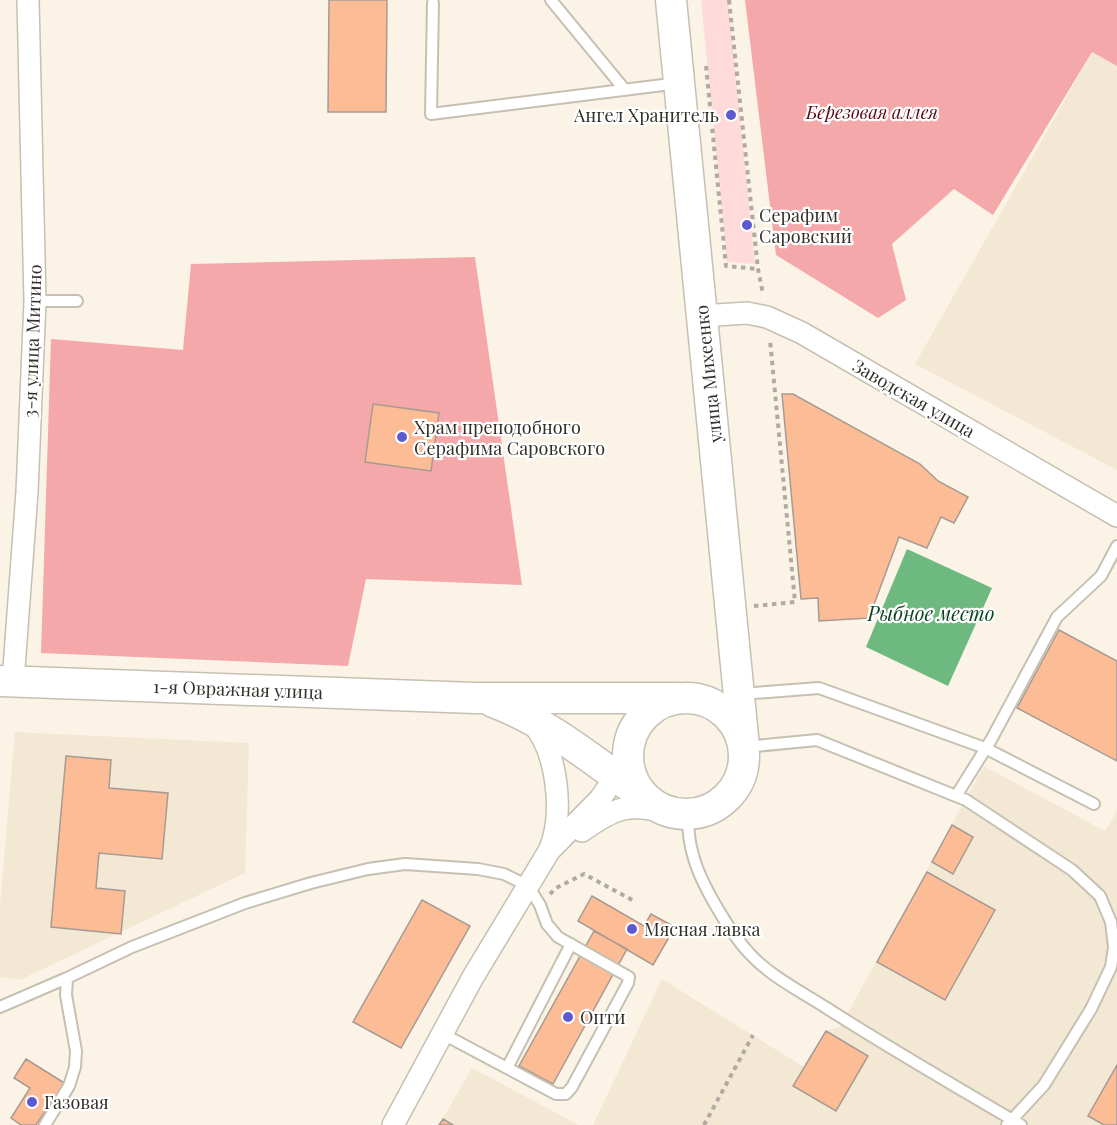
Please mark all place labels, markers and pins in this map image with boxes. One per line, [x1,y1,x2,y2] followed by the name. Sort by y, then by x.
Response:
[573,103,719,127] place label: Ангел Хранитель
[724,108,738,122] marker: Ангел Хранитель
[759,203,852,248] place label: Серафим Саровский
[740,218,754,232] marker: Серафим Саровский
[414,415,605,460] place label: Храм преподобного Серафима Саровского
[395,430,409,444] marker: Храм преподобного Серафима Саровского
[644,917,760,941] place label: Мясная лавка
[625,922,639,936] marker: Мясная лавка
[580,1005,626,1029] place label: Опти
[561,1010,575,1024] marker: Опти
[44,1090,109,1114] place label: Газовая
[25,1095,39,1109] marker: Газовая

